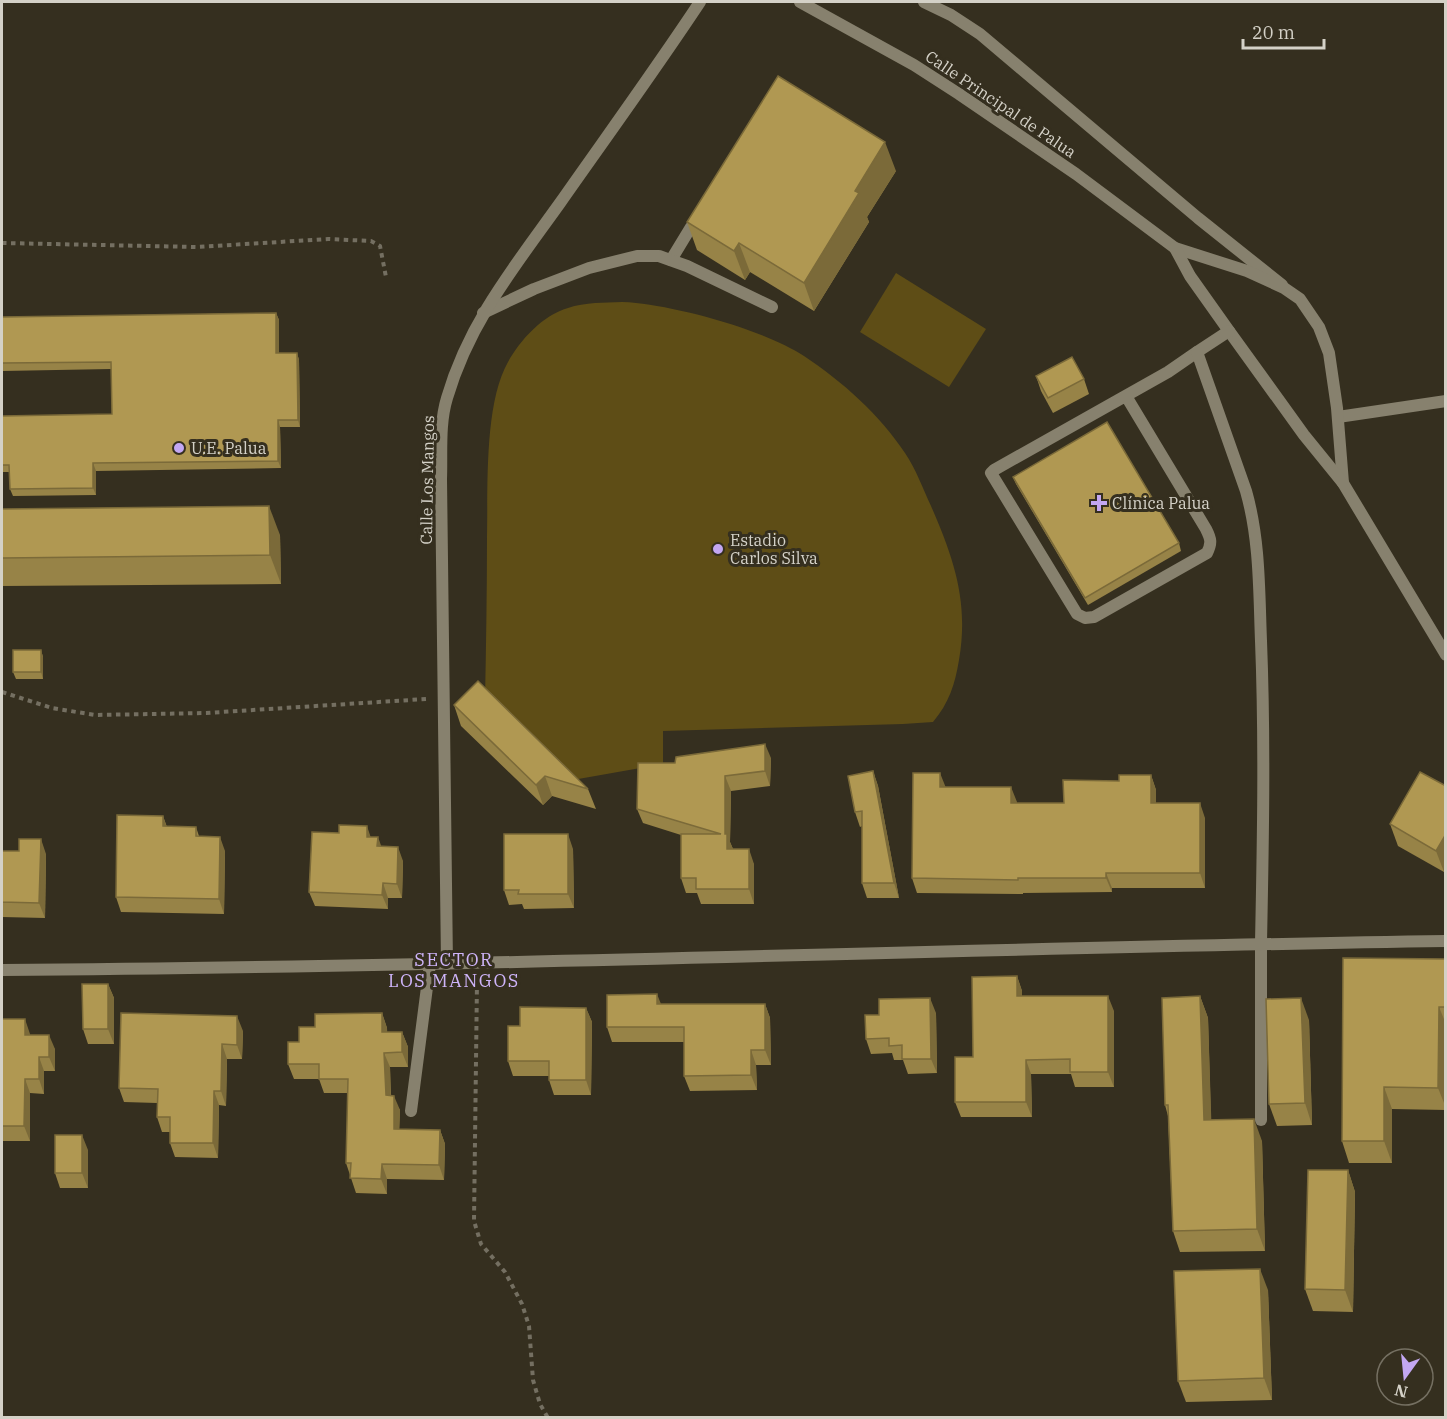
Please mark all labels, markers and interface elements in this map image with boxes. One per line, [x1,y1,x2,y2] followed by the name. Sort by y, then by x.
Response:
[1243,12,1324,50] scale bar
[1252,21,1295,44] text: 20 m
[922,46,1080,162] street label: Calle Principal de Palua
[416,415,438,545] street label: Calle Los Mangos
[191,438,267,458] place label: U.E. Palua
[172,441,186,455] marker: U.E. Palua
[1112,493,1210,513] place label: Clínica Palua
[1090,494,1108,512] marker: Clínica Palua
[730,530,818,568] place label: Estadio Carlos Silva
[711,542,725,556] marker: Estadio Carlos Silva
[388,948,520,992] district label: SECTOR LOS MANGOS
[1375,1347,1435,1407] north arrow
[1392,1380,1410,1403] text: N

